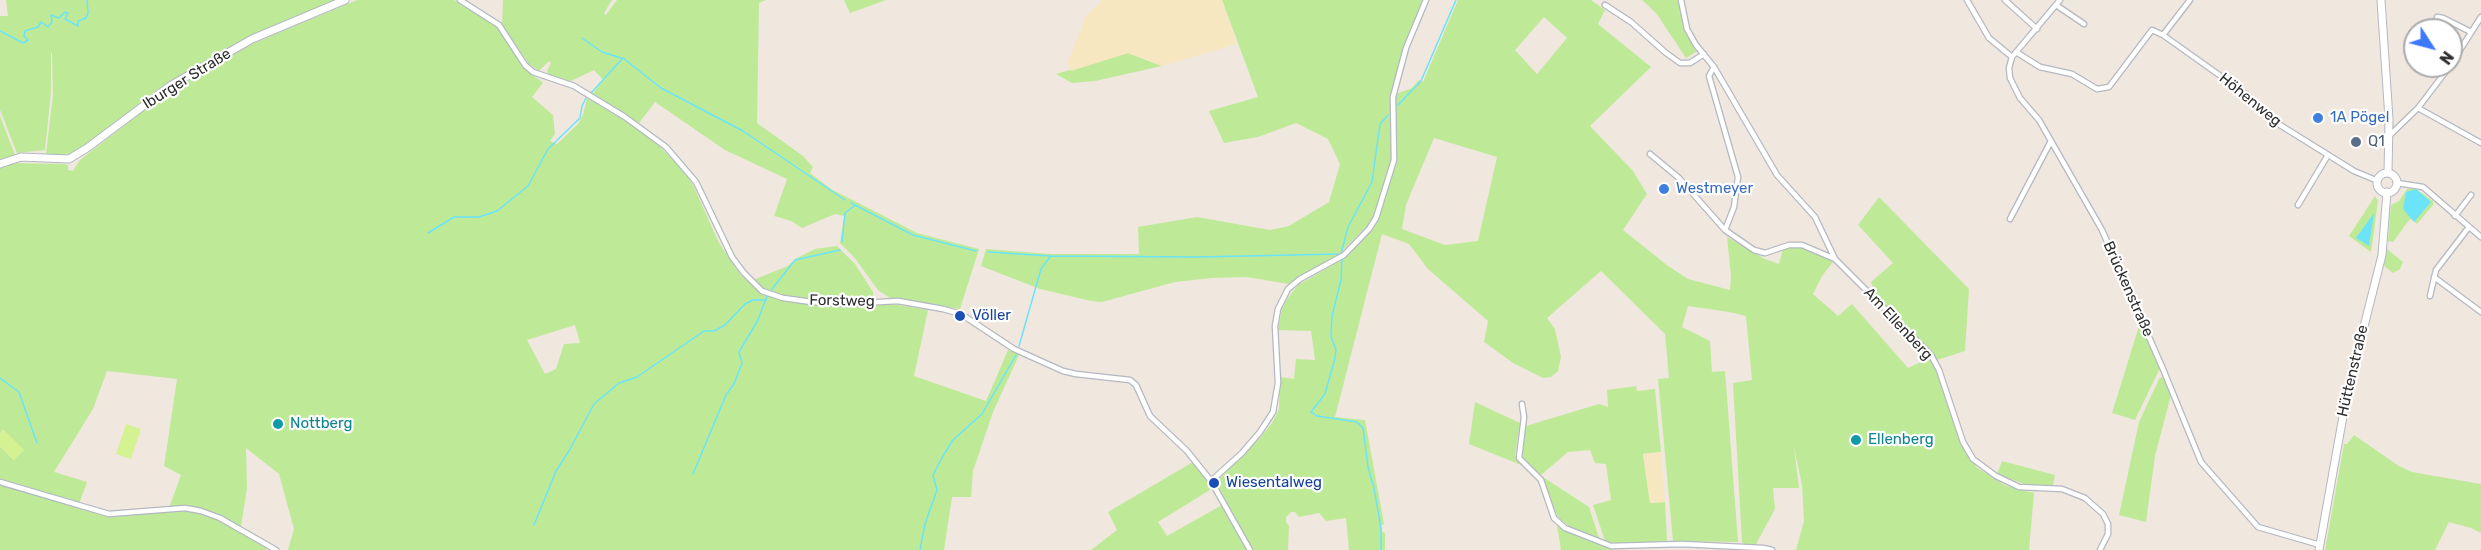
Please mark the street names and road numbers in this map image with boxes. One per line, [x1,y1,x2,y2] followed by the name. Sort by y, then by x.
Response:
[140,45,234,113] street label: Iburger Straße
[2215,69,2285,131] street label: Höhenweg
[2099,239,2157,339] street label: Brückenstraße
[1860,284,1936,364] street label: Am Ellenberg
[809,291,875,311] street label: Forstweg
[2334,323,2372,419] street label: Hüttenstraße

